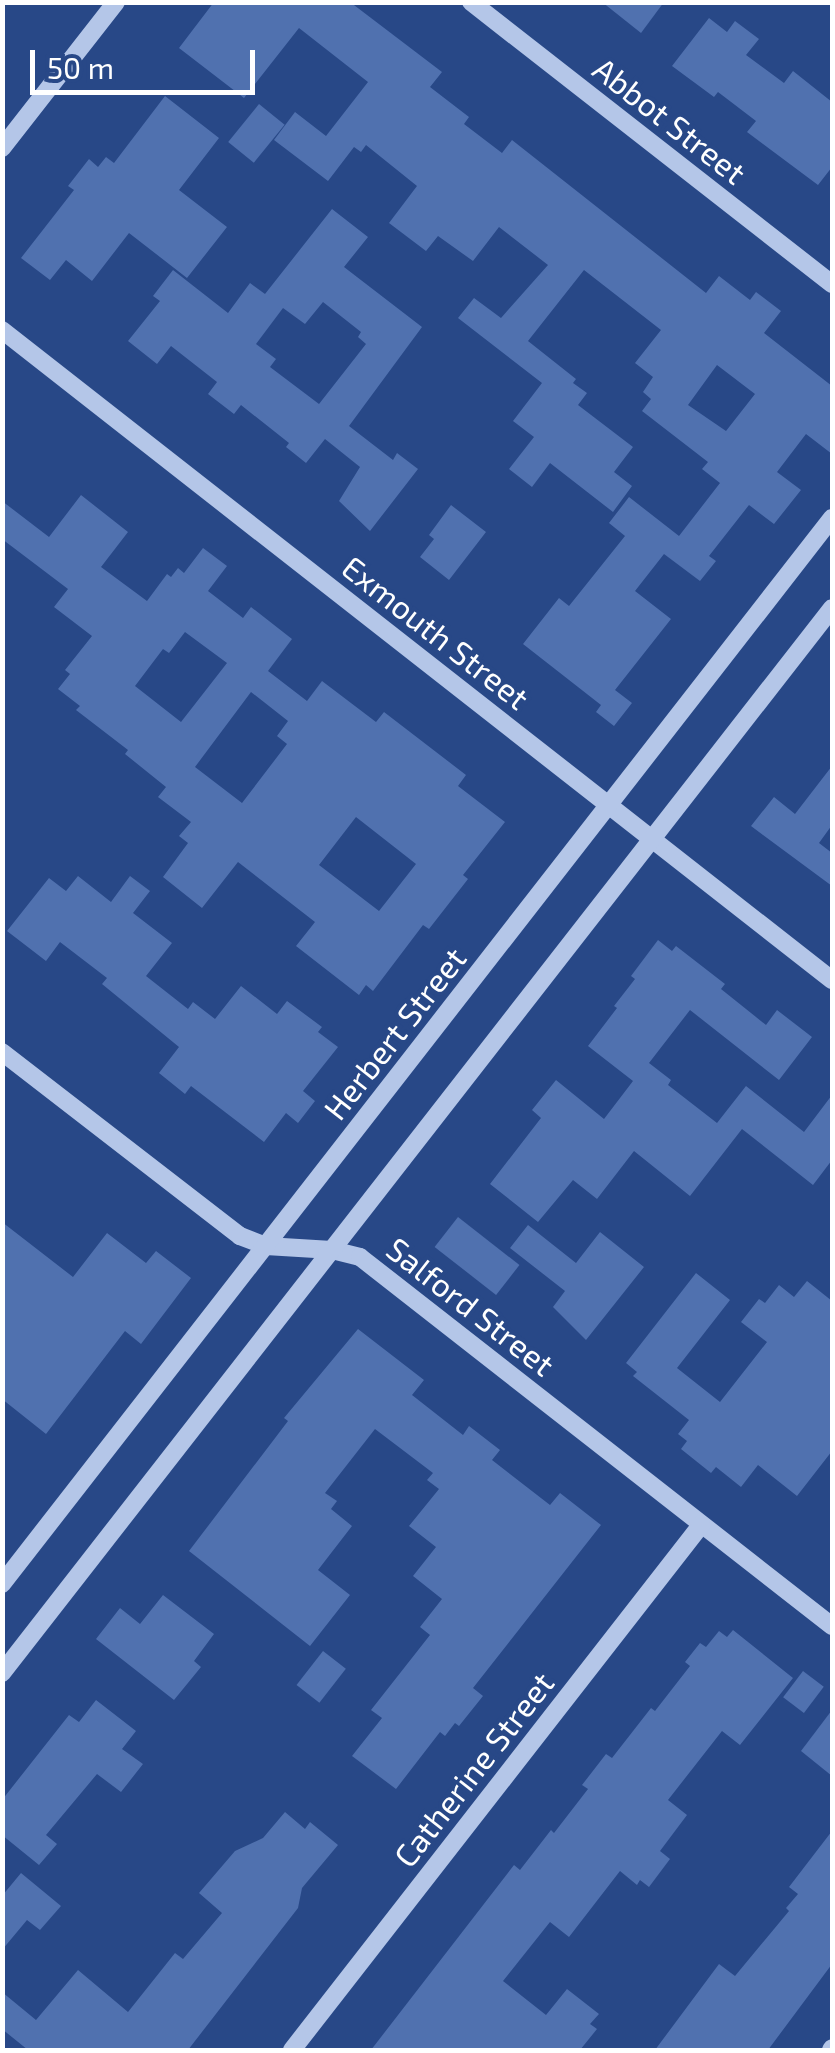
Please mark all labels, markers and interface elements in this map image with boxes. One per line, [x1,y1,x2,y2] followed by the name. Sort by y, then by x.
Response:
[35,30,260,92] scale bar
[47,49,114,85] text: 50 m
[586,49,754,191] street label: Abbot Street
[335,547,537,717] street label: Exmouth Street
[315,939,473,1127] street label: Herbert Street
[380,1229,562,1383] street label: Salford Street
[385,1664,561,1874] street label: Catherine Street

